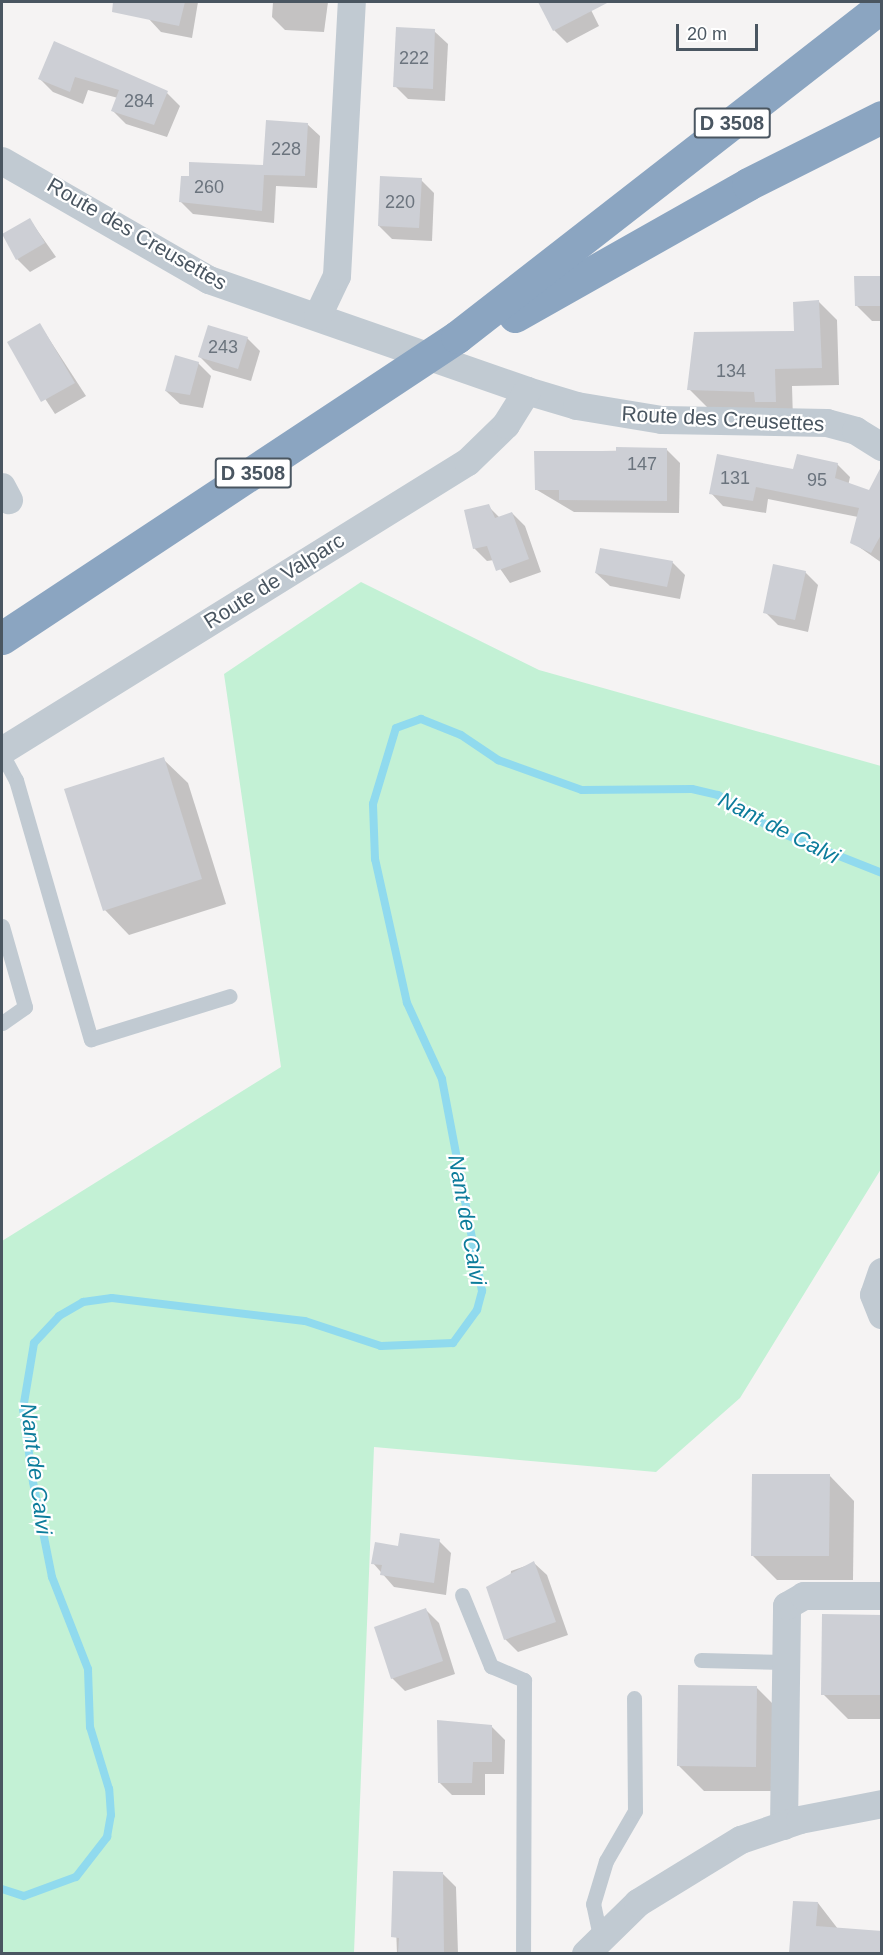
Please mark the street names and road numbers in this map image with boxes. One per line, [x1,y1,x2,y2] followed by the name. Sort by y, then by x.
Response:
[693,106,771,140] road number: D 3508
[43,172,231,296] street label: Route des Creusettes
[621,401,825,437] street label: Route des Creusettes
[214,456,292,490] road number: D 3508
[199,528,349,634] street label: Route de Valparc

